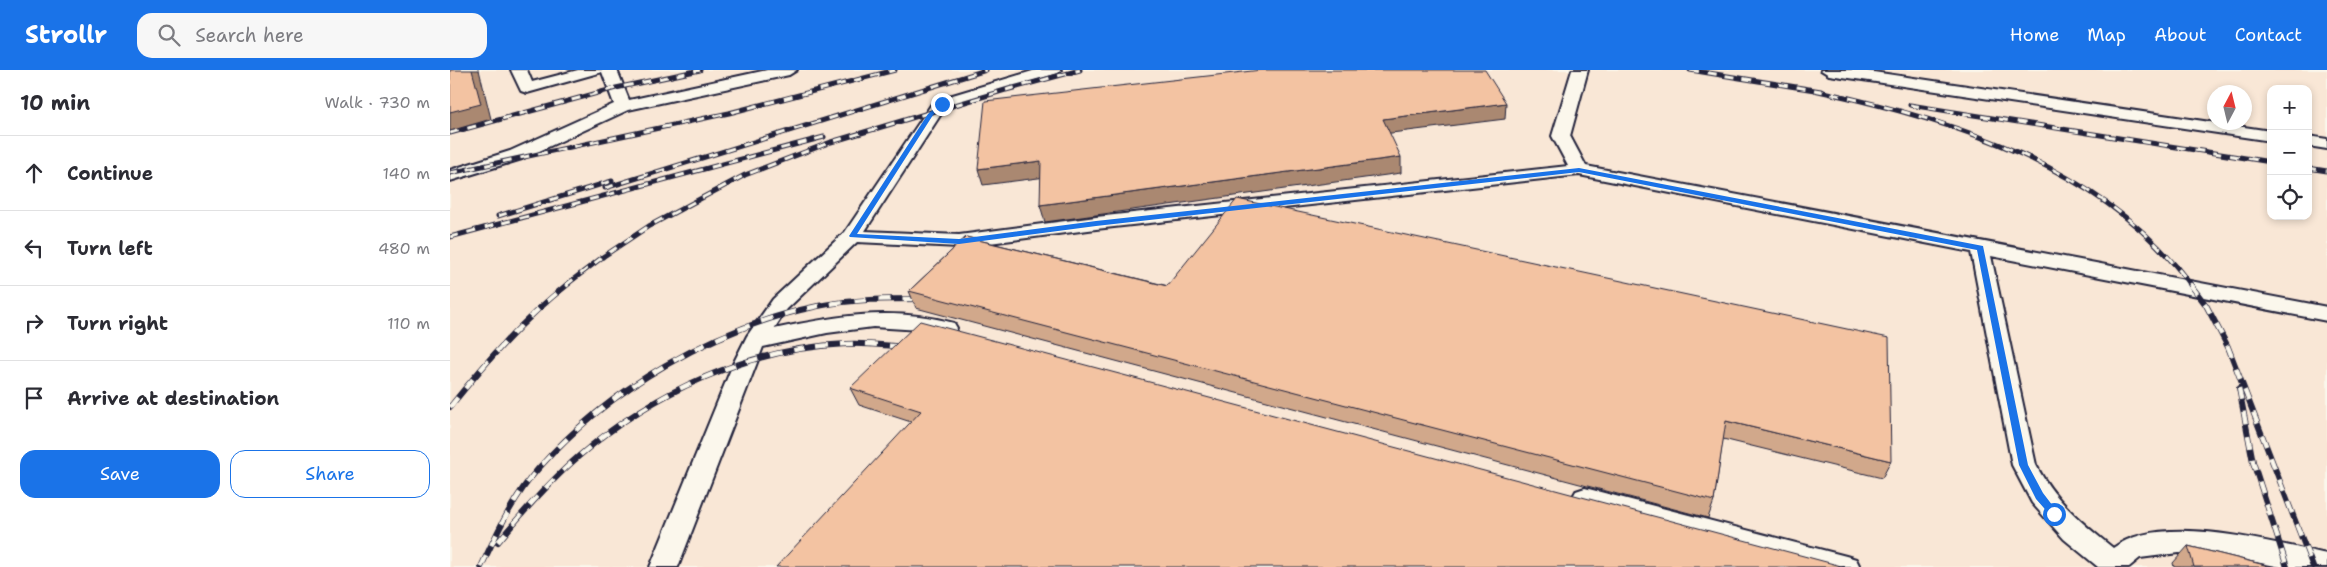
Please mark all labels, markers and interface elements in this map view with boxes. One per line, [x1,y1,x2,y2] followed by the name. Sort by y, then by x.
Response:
[137,13,487,58] search box
[25,19,107,51] text: Strollr
[155,21,183,49] icon: search
[195,23,304,48] text: Search here
[2010,23,2059,47] text: Home
[2087,23,2126,47] text: Map
[2154,23,2207,47] text: About
[2235,23,2302,47] text: Contact
[2207,85,2252,130] north arrow
[2267,85,2312,220] map controls
[2267,85,2312,130] button: +
[20,89,90,117] text: 10 min
[324,92,430,113] text: Walk · 730 m
[931,93,954,116] route end
[2267,130,2312,175] button: −
[20,159,48,187] icon: ahead
[67,161,153,186] text: Continue
[383,163,430,184] text: 140 m
[2267,175,2312,220] button: locate
[20,234,48,262] icon: left
[67,236,153,261] text: Turn left
[378,238,430,259] text: 480 m
[20,309,48,337] icon: right
[67,311,168,336] text: Turn right
[387,313,430,334] text: 110 m
[20,384,48,412] icon: arrive
[67,386,279,411] text: Arrive at destination
[20,450,220,498] button: Save
[230,450,430,498] button: Share
[2043,503,2066,526] route start

